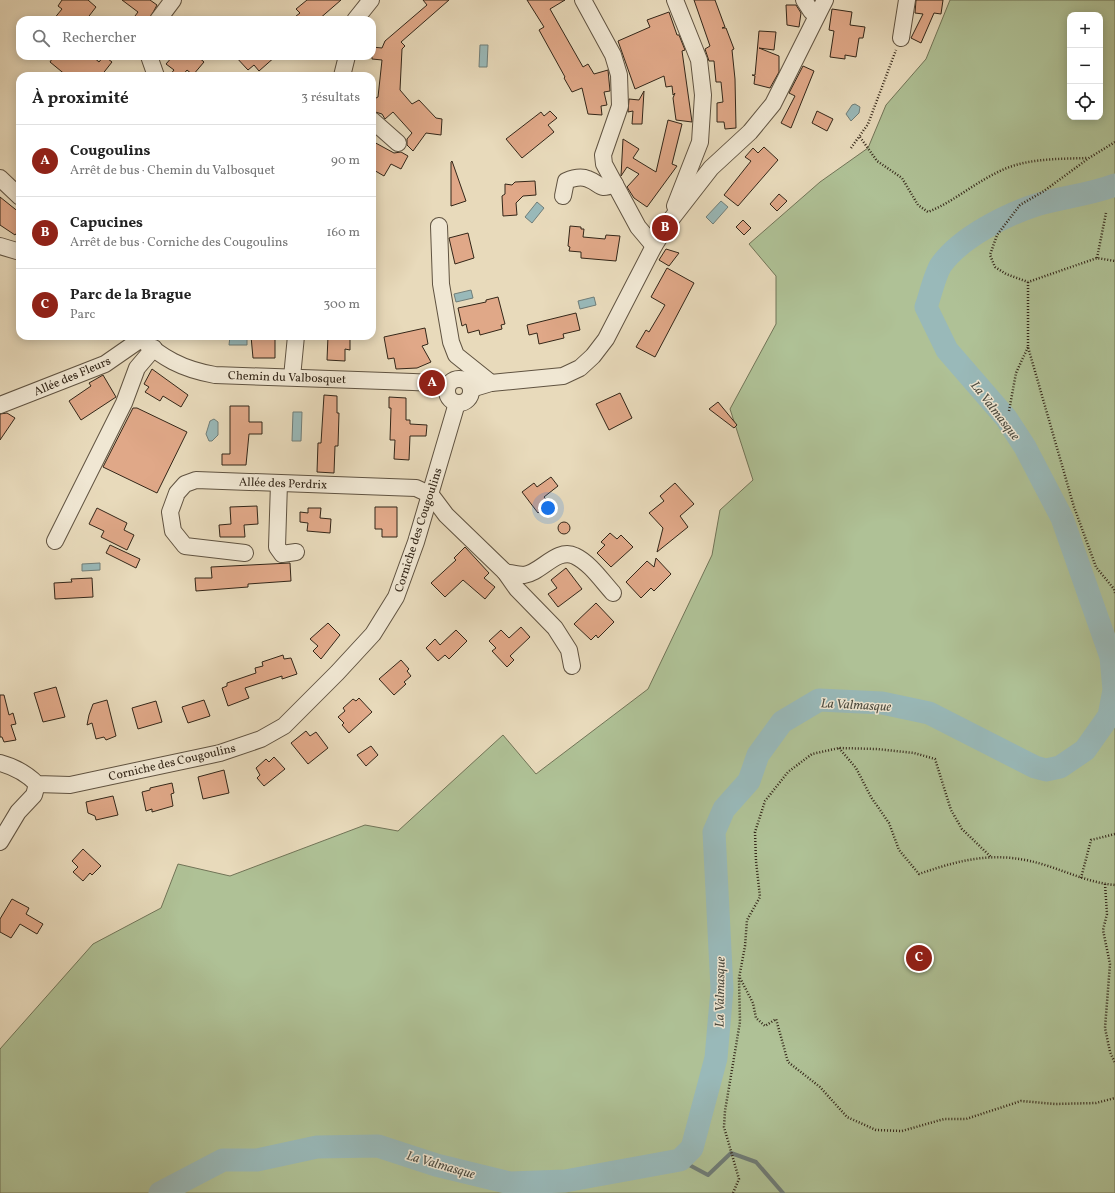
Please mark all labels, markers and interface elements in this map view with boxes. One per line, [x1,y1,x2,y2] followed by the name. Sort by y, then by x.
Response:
[1067,12,1103,120] map controls
[1067,12,1103,48] button: +
[16,16,376,60] search box
[30,27,52,49] icon: search
[62,28,136,49] text: Rechercher
[1067,48,1103,84] button: −
[1067,84,1103,120] button: locate
[32,87,129,110] text: À proximité
[301,89,360,107] text: 3 résultats
[70,141,151,162] text: Cougoulins
[40,152,50,170] text: A
[331,152,360,170] text: 90 m
[70,162,275,180] text: Arrêt de bus · Chemin du Valbosquet
[70,213,143,234] text: Capucines
[652,213,678,243] pin: B
[41,224,49,242] text: B
[326,224,360,242] text: 160 m
[70,234,288,252] text: Arrêt de bus · Corniche des Cougoulins
[70,285,191,306] text: Parc de la Brague
[41,296,49,314] text: C
[324,296,360,314] text: 300 m
[70,306,95,324] text: Parc
[31,353,113,400] street label: Allée des Fleurs
[228,368,346,388] street label: Chemin du Valbosquet
[419,368,445,398] pin: A
[966,378,1023,445] water label: La Valmasque
[391,466,447,595] street label: Corniche des Cougoulins
[238,474,327,494] street label: Allée des Perdrix
[538,498,558,518] your location
[820,695,892,717] water label: La Valmasque
[107,741,237,785] street label: Corniche des Cougoulins
[906,943,932,973] pin: C
[711,956,731,1028] water label: La Valmasque
[404,1148,477,1184] water label: La Valmasque

